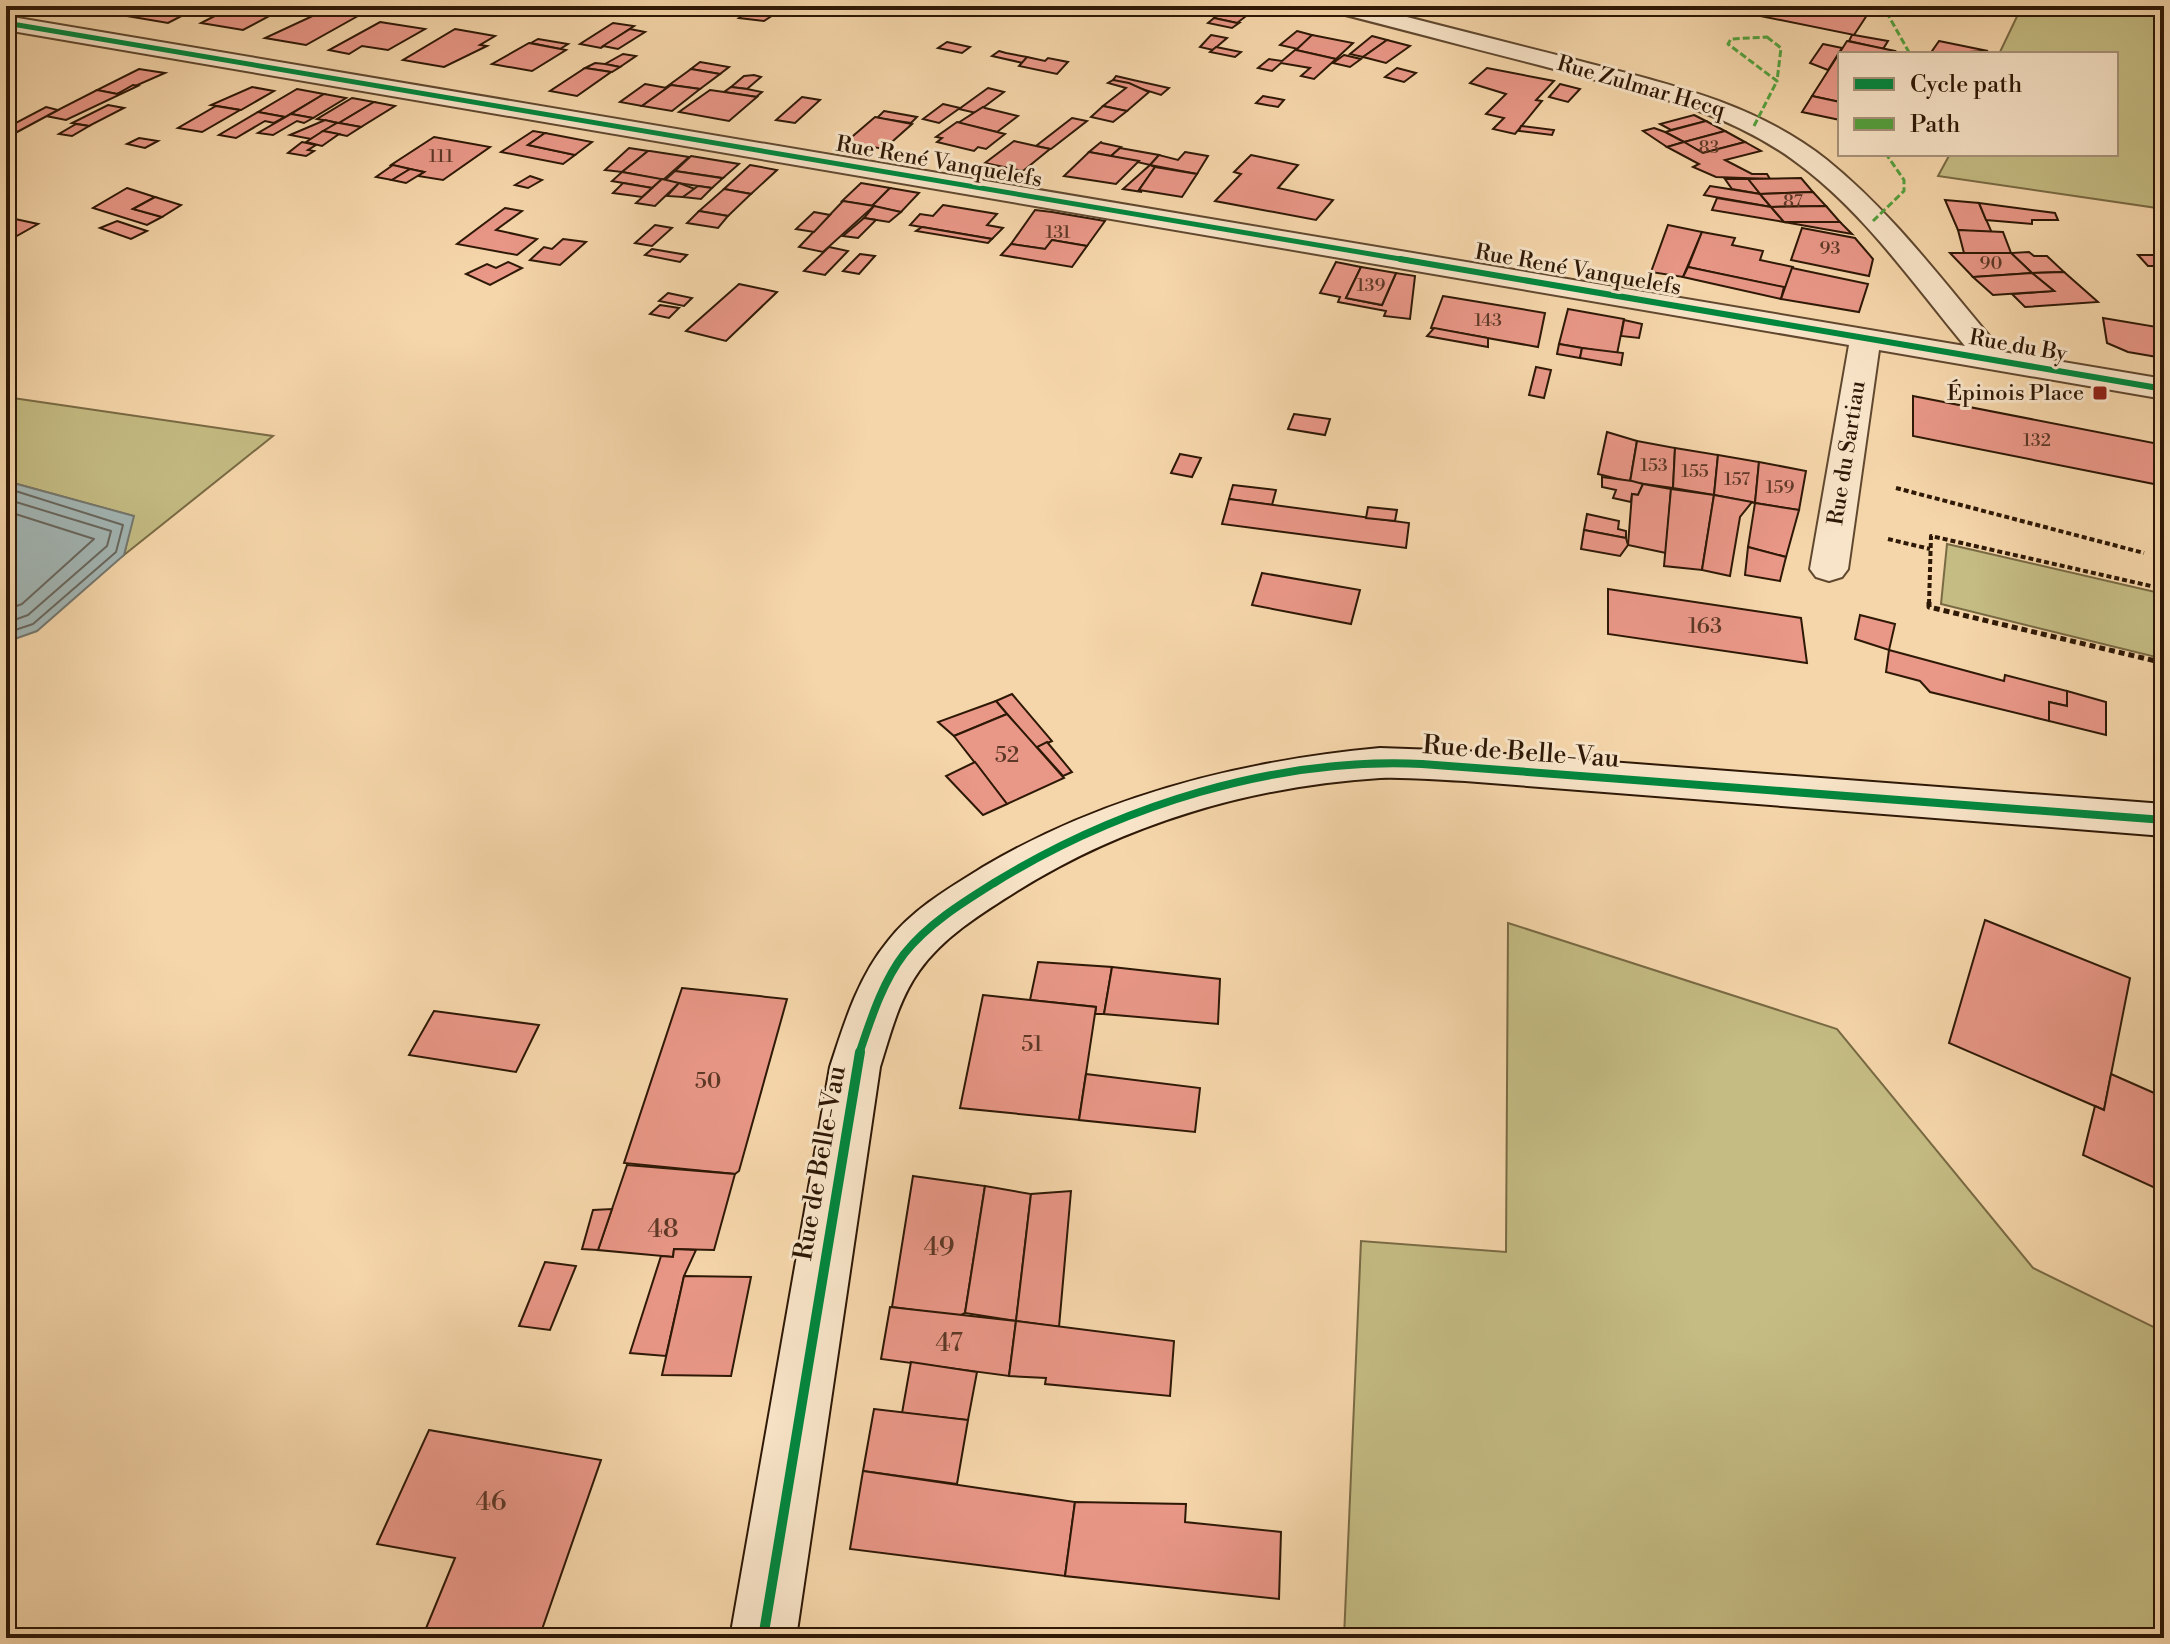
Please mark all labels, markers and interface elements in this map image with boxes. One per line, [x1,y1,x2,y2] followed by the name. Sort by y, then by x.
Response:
[1554,50,1729,124] street label: Rue Zulmar Hecq
[1838,52,2118,156] legend
[1910,70,2022,100] text: Cycle path
[1910,110,1960,140] text: Path
[834,131,1044,193] street label: Rue René Vanquelefs
[1699,136,1720,159] house number: 83
[429,145,453,168] house number: 111
[1783,190,1803,213] house number: 87
[1045,221,1071,244] house number: 131
[1820,237,1840,260] house number: 93
[1473,239,1683,301] street label: Rue René Vanquelefs
[1980,252,2002,275] house number: 90
[1357,274,1385,297] house number: 139
[1474,309,1502,332] house number: 143
[1967,324,2069,368] street label: Rue du By
[1822,379,1872,527] street label: Rue du Sartiau
[1947,379,2084,407] place label: Épinois Place
[2091,384,2109,402] marker: Épinois Place
[2023,429,2051,452] house number: 132
[1640,454,1668,477] house number: 153
[1681,460,1709,483] house number: 155
[1724,468,1750,491] house number: 157
[1766,476,1794,499] house number: 159
[1688,613,1722,640] house number: 163
[1422,729,1621,775] street label: Rue de Belle-Vau
[995,742,1019,769] house number: 52
[1021,1031,1043,1058] house number: 51
[787,1063,853,1263] street label: Rue de Belle-Vau
[695,1068,721,1095] house number: 50
[647,1213,679,1245] house number: 48
[923,1231,955,1263] house number: 49
[935,1327,963,1359] house number: 47
[475,1486,507,1518] house number: 46

